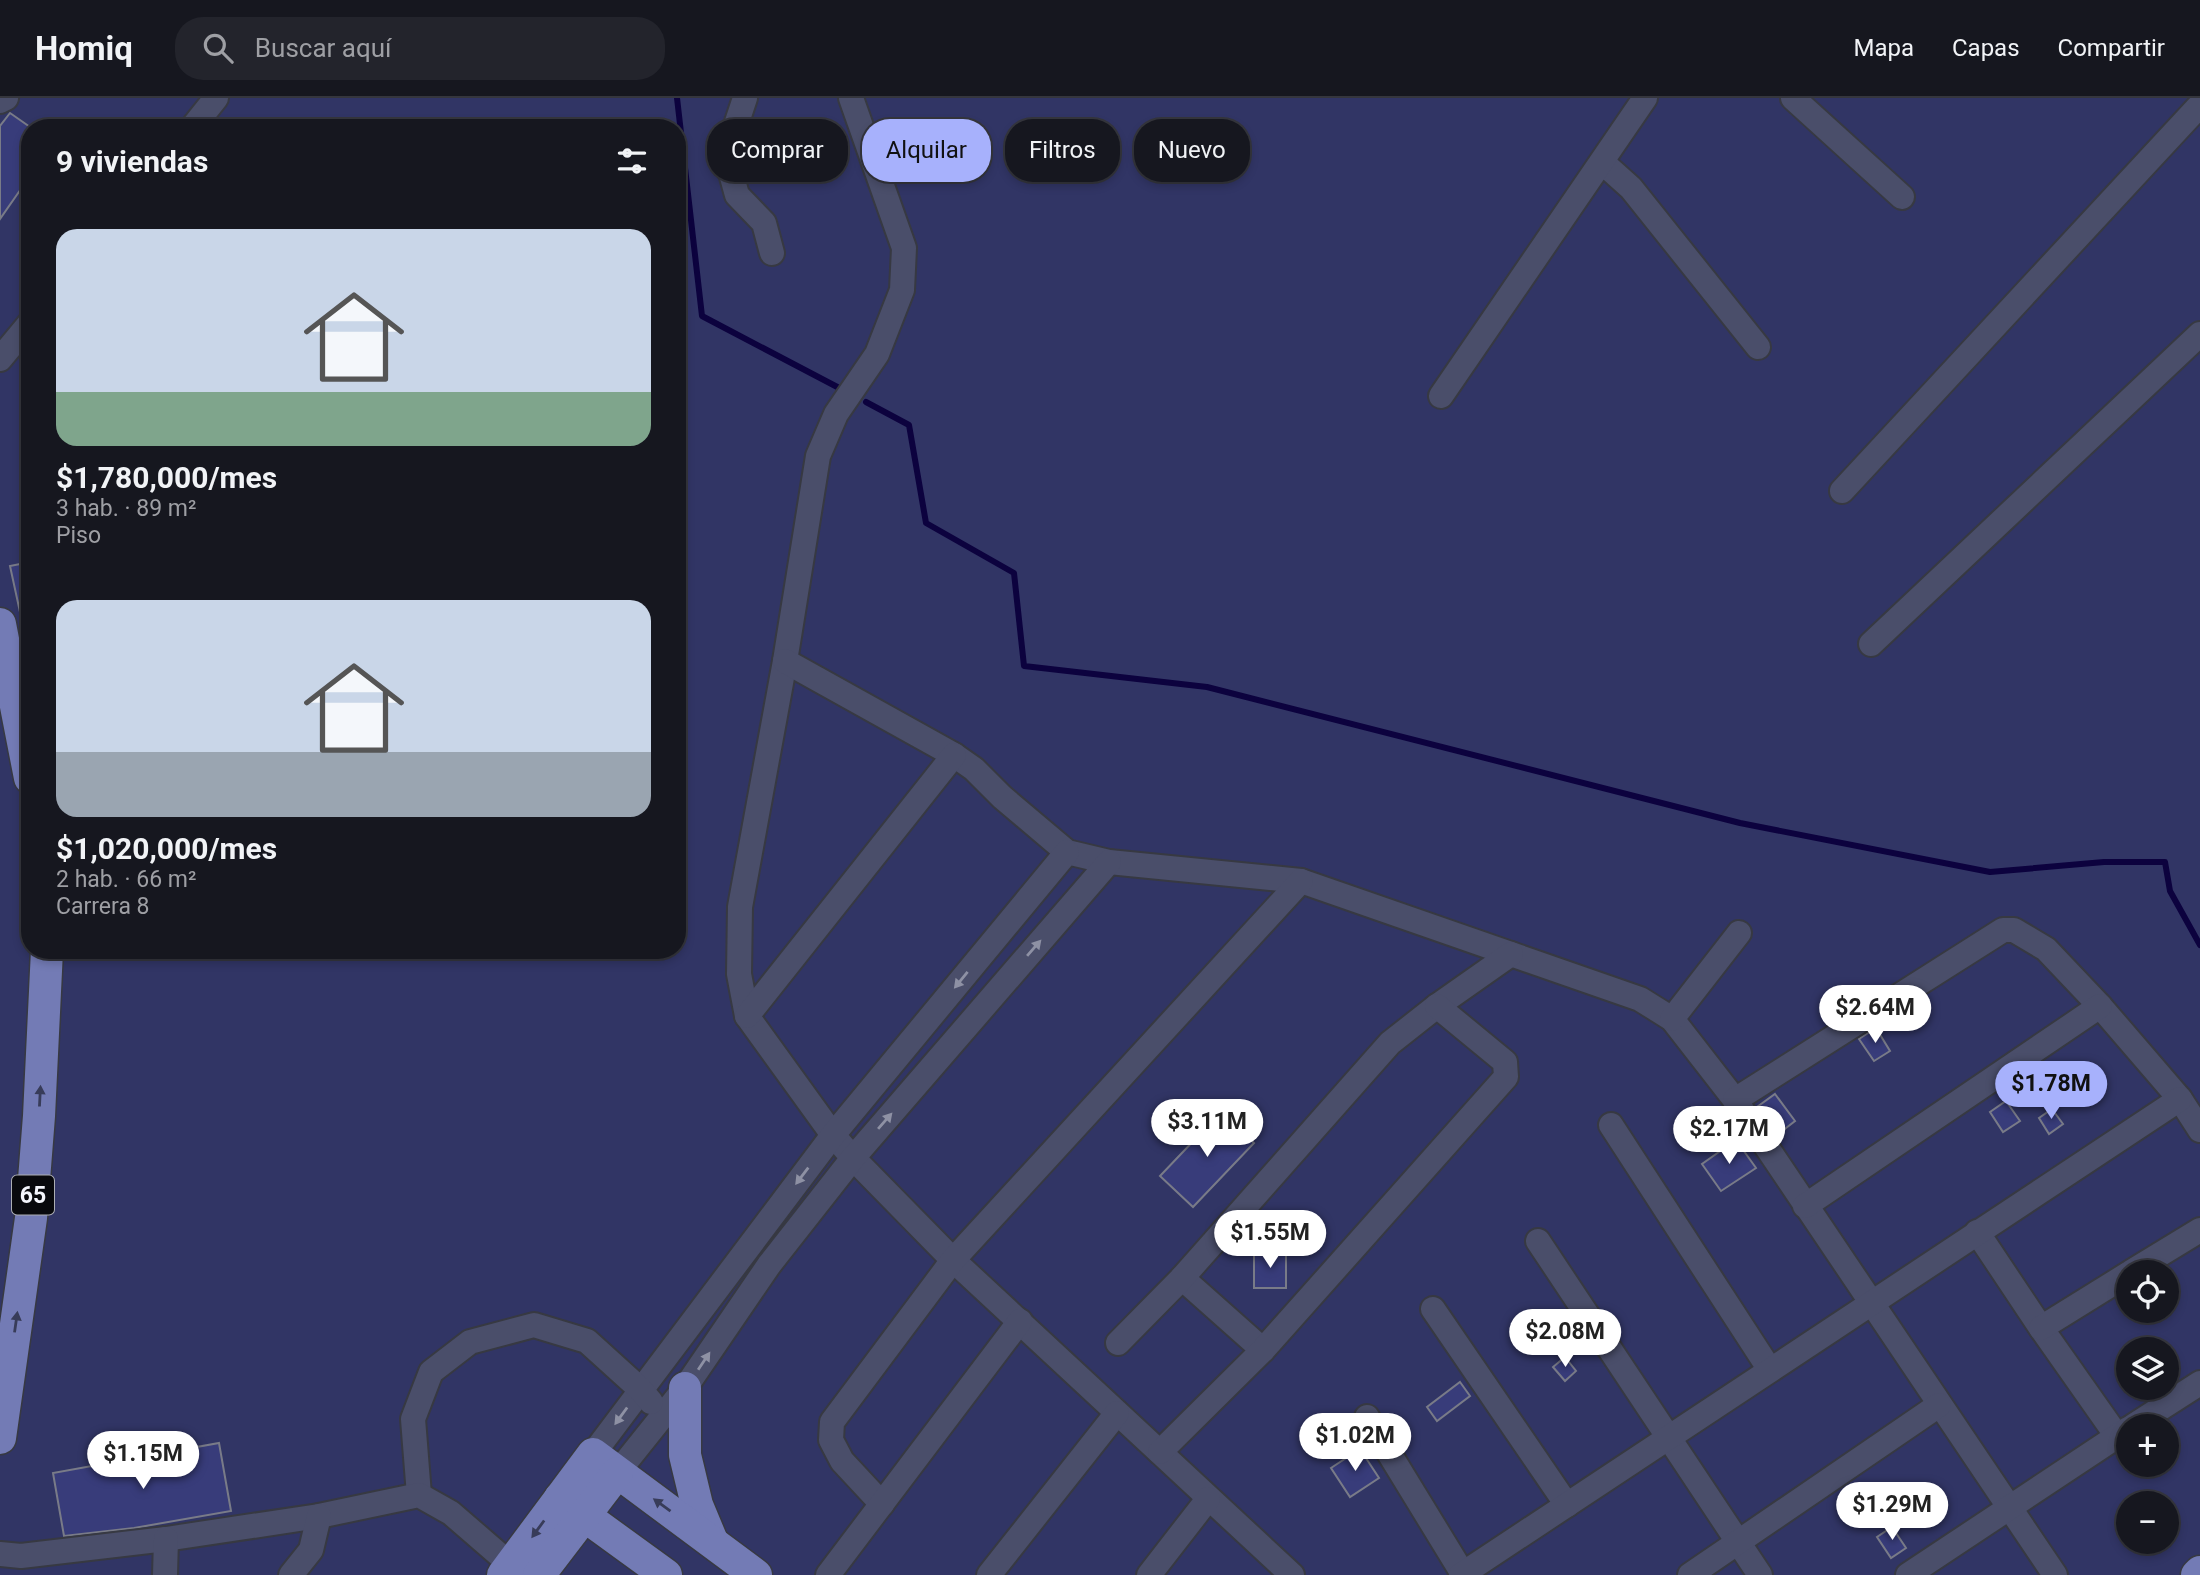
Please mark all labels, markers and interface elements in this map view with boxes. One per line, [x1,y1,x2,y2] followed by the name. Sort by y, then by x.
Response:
[175,17,665,80] search box
[35,29,133,68] text: Homiq
[199,29,237,67] icon: search
[255,33,392,63] text: Buscar aquí
[1853,34,1914,62] text: Mapa
[1952,34,2020,62] text: Capas
[2058,34,2165,62] text: Compartir
[707,119,848,182] chip: Comprar
[862,119,991,182] chip: Alquilar
[1005,119,1120,182] chip: Filtros
[1134,119,1250,182] chip: Nuevo
[613,142,651,180] icon: filters
[56,144,208,179] text: 9 viviendas
[291,274,417,400] icon: home
[56,460,277,495] text: $1,780,000/mes
[56,495,196,522] text: 3 hab. · 89 m²
[56,522,101,549] text: Piso
[291,645,417,771] icon: home
[56,831,277,866] text: $1,020,000/mes
[56,866,196,893] text: 2 hab. · 66 m²
[56,893,150,920] text: Carrera 8
[1026,940,1041,957] one-way arrow
[953,971,969,989] one-way arrow
[1818,986,1932,1045] pin: $2.64M
[1835,994,1915,1021] text: $2.64M
[1994,1062,2108,1121] pin: $1.78M
[2011,1070,2091,1097] text: $1.78M
[35,1085,46,1107] one-way arrow
[1150,1100,1264,1159] pin: $3.11M
[1672,1107,1786,1166] pin: $2.17M
[1167,1108,1247,1135] text: $3.11M
[877,1112,892,1129] one-way arrow
[1689,1115,1769,1142] text: $2.17M
[796,1167,810,1185] one-way arrow
[12,1176,54,1214] road number: 65
[1213,1210,1327,1270] pin: $1.55M
[1230,1219,1310,1246] text: $1.55M
[2116,1260,2179,1554] map controls
[2116,1260,2179,1323] button: locate
[1508,1310,1622,1369] pin: $2.08M
[11,1311,22,1333] one-way arrow
[1525,1318,1605,1345] text: $2.08M
[2116,1337,2179,1400] button: layers
[697,1351,710,1370] one-way arrow
[614,1407,628,1425] one-way arrow
[1298,1414,1412,1473] pin: $1.02M
[2116,1414,2179,1477] button: +
[1315,1422,1395,1449] text: $1.02M
[86,1432,200,1491] pin: $1.15M
[103,1440,183,1467] text: $1.15M
[1835,1482,1949,1542] pin: $1.29M
[1852,1491,1932,1518] text: $1.29M
[2116,1491,2179,1554] button: −
[653,1498,671,1512] one-way arrow
[530,1519,545,1537] one-way arrow

